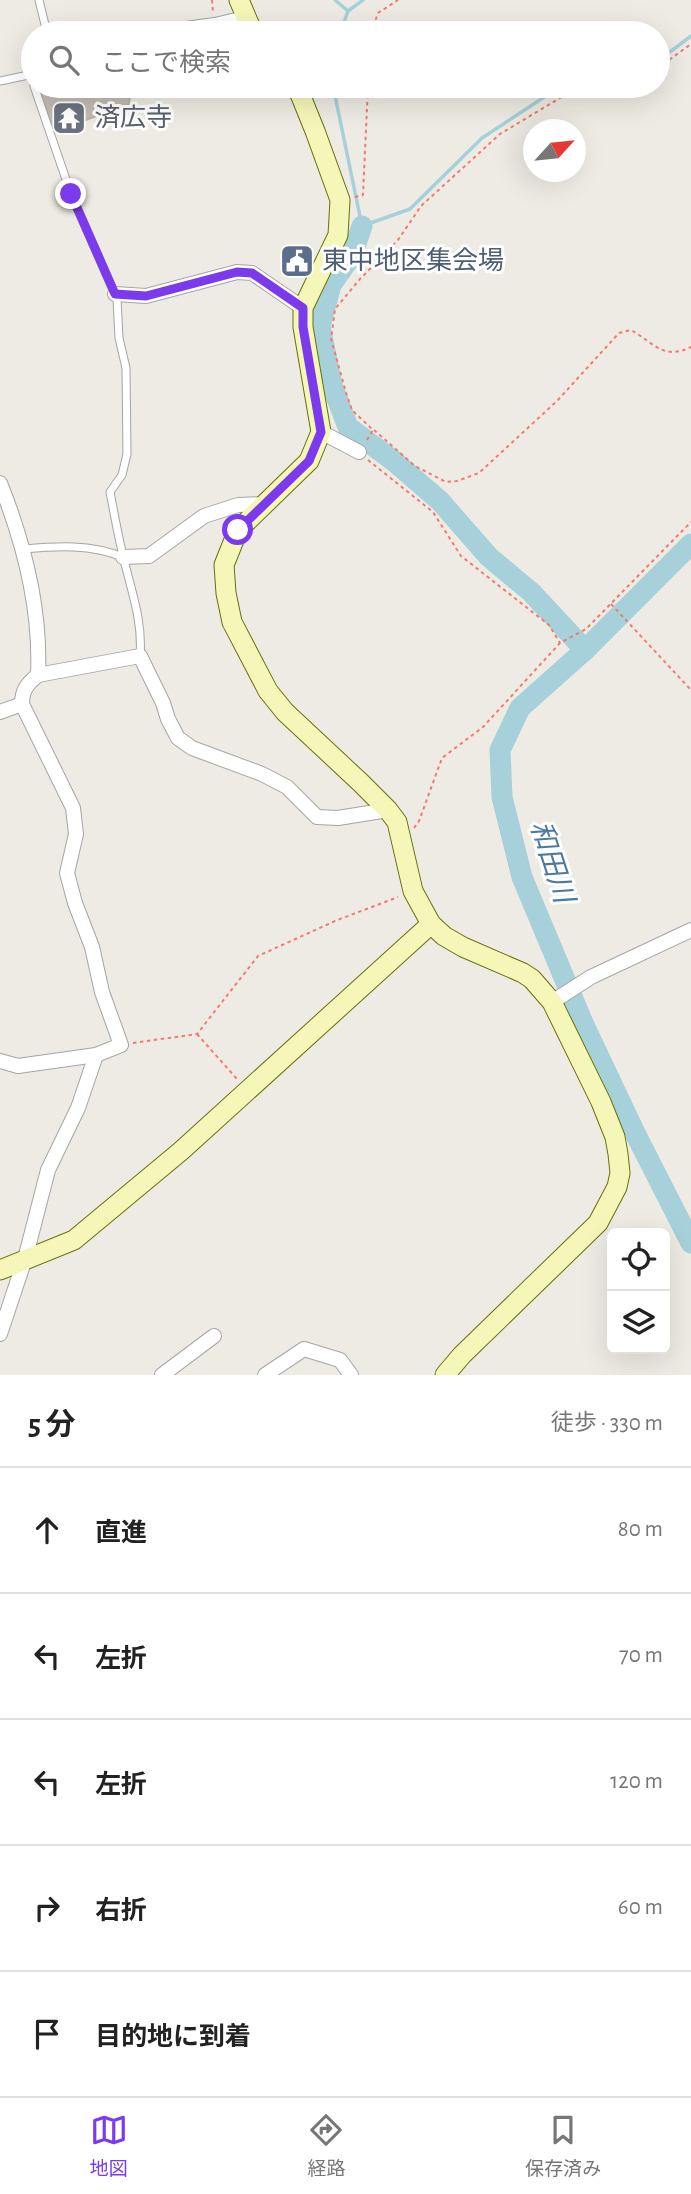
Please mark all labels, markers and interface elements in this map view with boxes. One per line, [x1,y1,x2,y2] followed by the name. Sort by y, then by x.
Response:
[21,21,670,98] search box
[45,41,83,79] icon: search
[101,50,231,76] text: ここで検索
[50,99,88,137] temple icon: 済広寺
[94,104,172,131] place label: 済広寺
[523,119,586,182] north arrow
[55,178,86,209] route end
[278,242,316,280] public building icon: 東中地区集会場
[322,247,504,274] place label: 東中地区集会場
[222,514,253,545] route start
[525,817,580,909] water label: 和田川
[607,1228,670,1354] map controls
[607,1228,670,1291] button: locate
[607,1291,670,1354] button: layers
[28,1410,76,1440] text: 5 分
[551,1412,663,1435] text: 徒歩 · 330 m
[28,1511,66,1549] icon: ahead
[618,1518,663,1541] text: 80 m
[95,1520,147,1546] text: 直進
[28,1637,66,1675] icon: left
[619,1644,663,1667] text: 70 m
[95,1646,147,1672] text: 左折
[28,1763,66,1801] icon: left
[610,1770,663,1793] text: 120 m
[95,1772,147,1798] text: 左折
[28,1889,66,1927] icon: right
[618,1896,663,1919] text: 60 m
[95,1898,147,1924] text: 右折
[28,2015,66,2053] icon: arrive
[95,2024,251,2050] text: 目的地に到着
[90,2111,128,2181] tab: 地図
[307,2111,345,2181] tab: 経路
[525,2111,601,2181] tab: 保存済み

